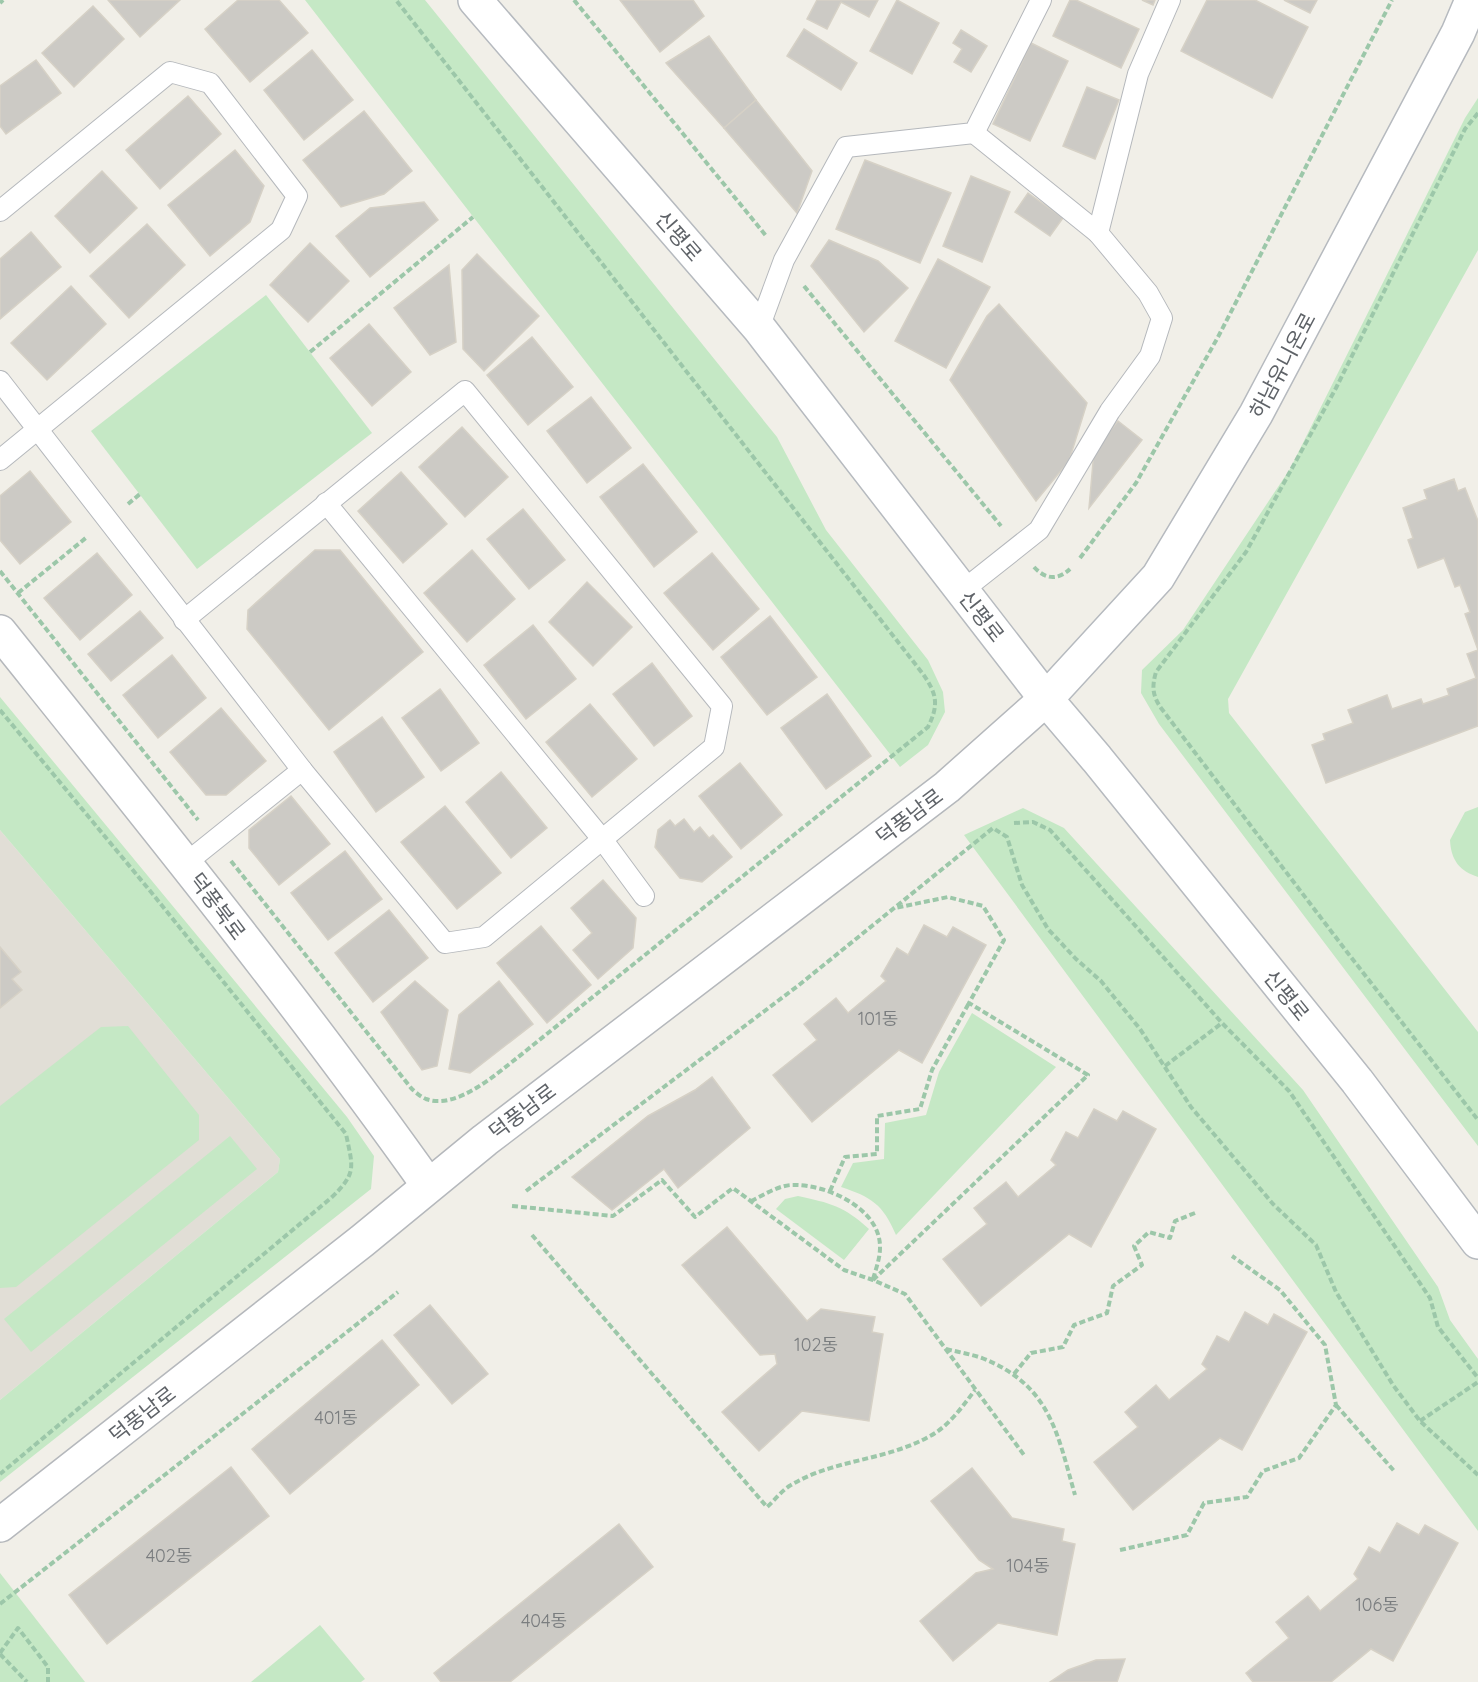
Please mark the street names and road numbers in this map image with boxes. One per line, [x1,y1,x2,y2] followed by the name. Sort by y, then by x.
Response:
[650,206,708,266] street label: 신평로
[1243,308,1321,422] street label: 하남유니온로
[954,585,1010,647] street label: 신평로
[870,782,948,850] street label: 덕풍남로
[184,867,252,945] street label: 덕풍북로
[1259,964,1315,1026] street label: 신평로
[483,1077,561,1145] street label: 덕풍남로
[104,1380,180,1448] street label: 덕풍남로

